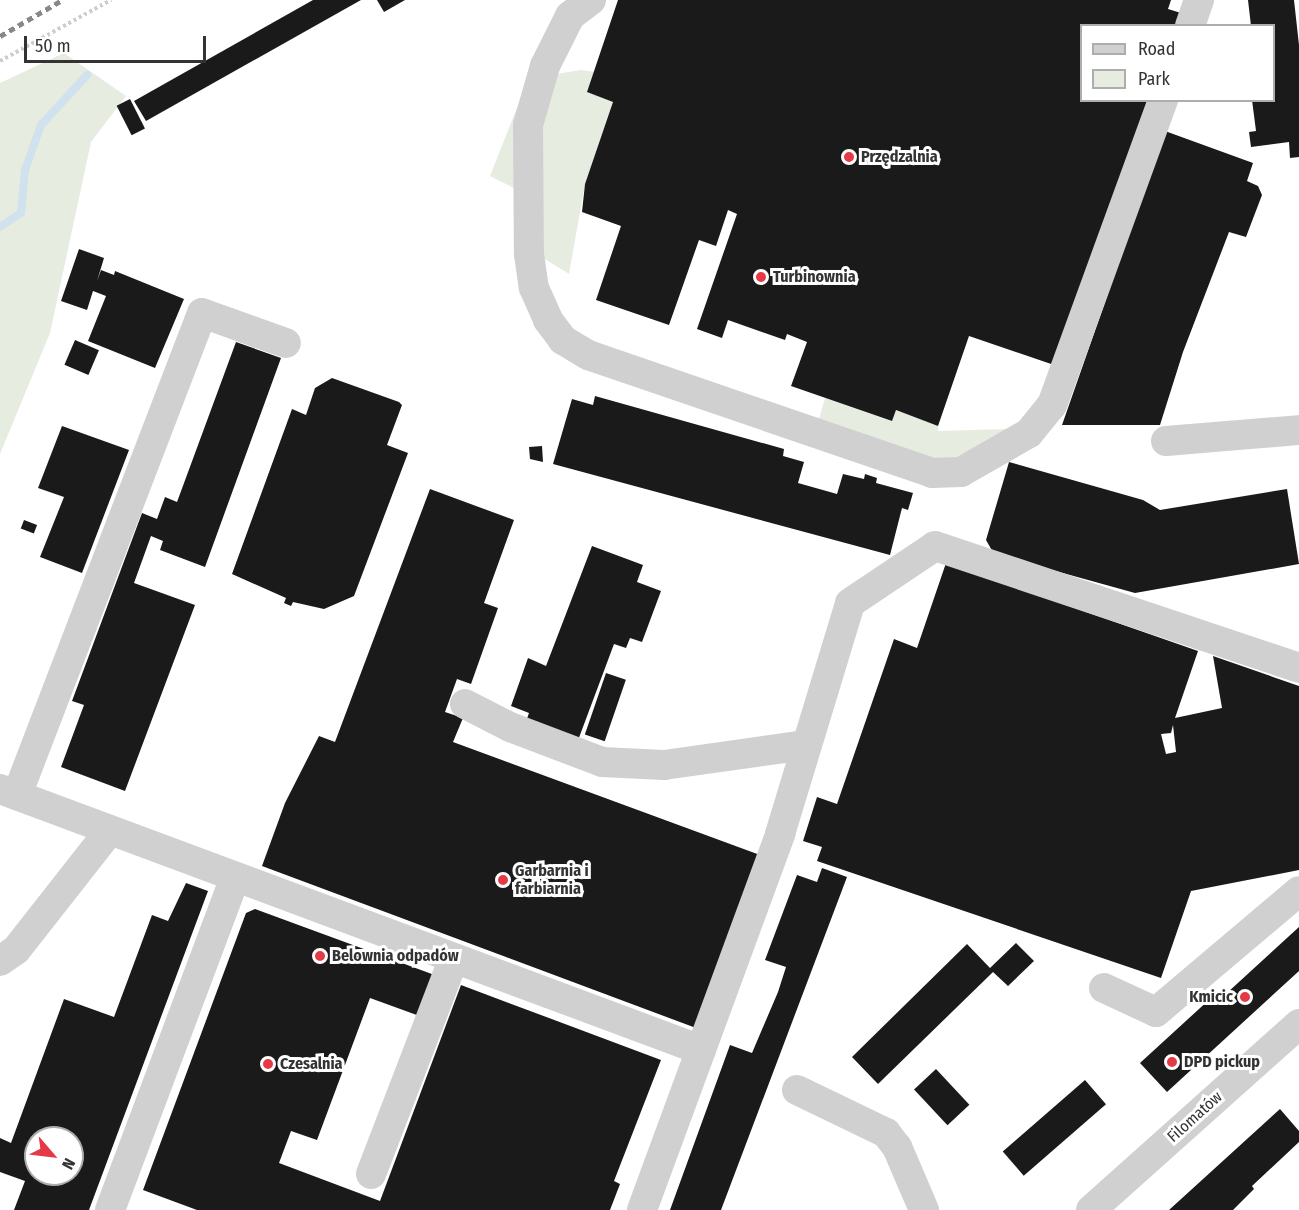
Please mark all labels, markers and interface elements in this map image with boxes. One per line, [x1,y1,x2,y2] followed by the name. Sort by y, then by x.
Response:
[27,24,208,62] scale bar
[1080,24,1275,102] legend
[35,35,71,57] text: 50 m
[1138,38,1175,60] text: Road
[1138,68,1170,90] text: Park
[861,147,938,167] place label: Przędzalnia
[842,150,856,164] marker: Przędzalnia
[773,267,856,287] place label: Turbinownia
[754,270,768,284] marker: Turbinownia
[515,861,589,899] place label: Garbarnia i farbiarnia
[496,873,510,887] marker: Garbarnia i farbiarnia
[332,946,459,966] place label: Belownia odpadów
[313,949,327,963] marker: Belownia odpadów
[1189,987,1233,1007] place label: Kmicic
[1238,990,1252,1004] marker: Kmicic
[1184,1052,1260,1072] place label: DPD pickup
[280,1054,343,1074] place label: Czesalnia
[1165,1055,1179,1069] marker: DPD pickup
[261,1057,275,1071] marker: Czesalnia
[1164,1087,1226,1147] street label: Filomatów
[24,1126,84,1186] north arrow
[58,1155,79,1172] text: N

